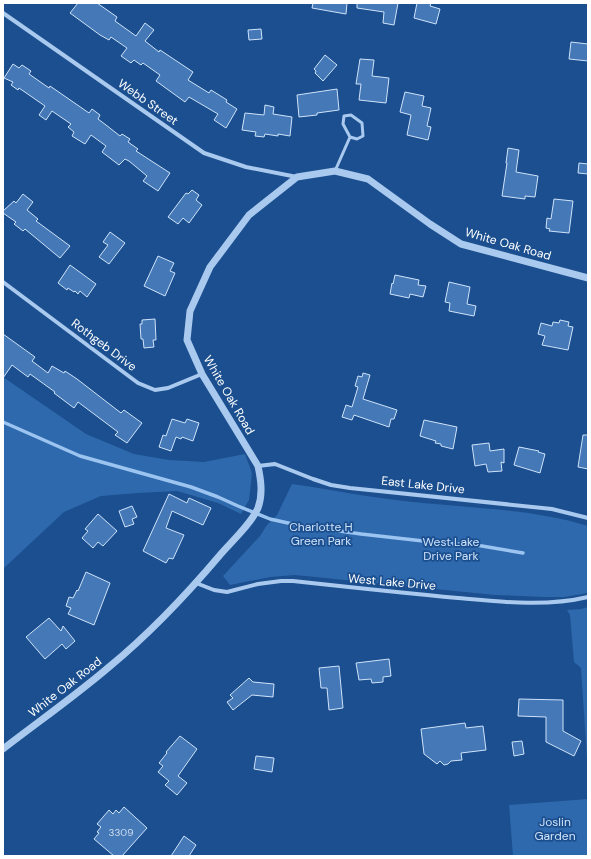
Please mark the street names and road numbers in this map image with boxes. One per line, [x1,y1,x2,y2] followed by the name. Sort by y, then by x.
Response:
[115,75,182,129] street label: Webb Street
[463,224,553,264] street label: White Oak Road
[68,315,140,375] street label: Rothgeb Drive
[200,352,258,438] street label: White Oak Road
[380,473,466,497] street label: East Lake Drive
[347,570,437,594] street label: West Lake Drive
[25,653,105,721] street label: White Oak Road

